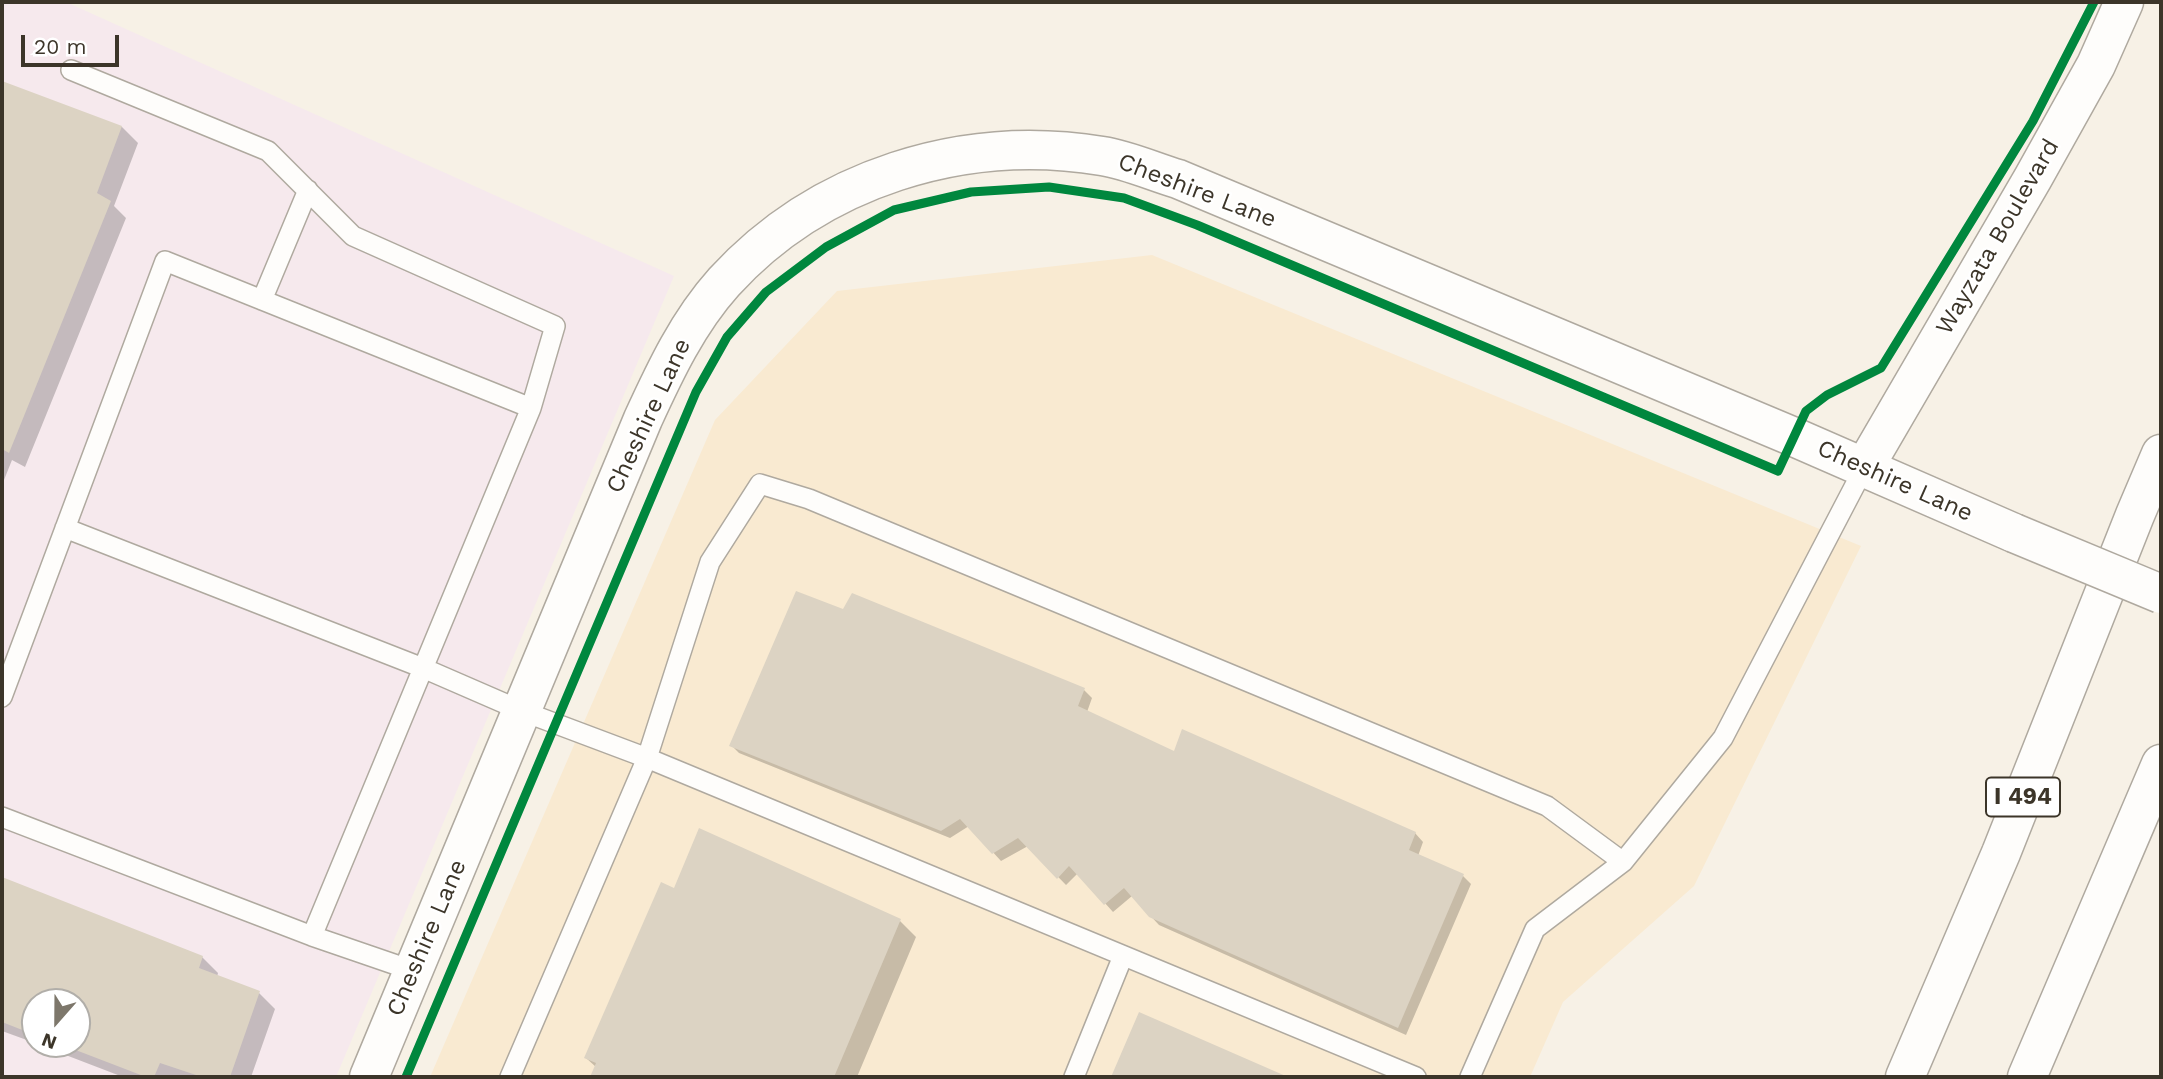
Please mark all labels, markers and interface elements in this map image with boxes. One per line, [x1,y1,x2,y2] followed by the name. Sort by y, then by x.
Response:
[24,21,122,65] scale bar
[34,34,86,59] text: 20 m
[1930,134,2066,340] street label: Wayzata Boulevard
[1114,148,1280,234] street label: Cheshire Lane
[601,334,697,498] street label: Cheshire Lane
[1813,434,1977,528] street label: Cheshire Lane
[1986,778,2060,817] road number: I 494
[381,855,473,1021] street label: Cheshire Lane
[21,988,91,1058] north arrow
[38,1028,60,1054] text: N

